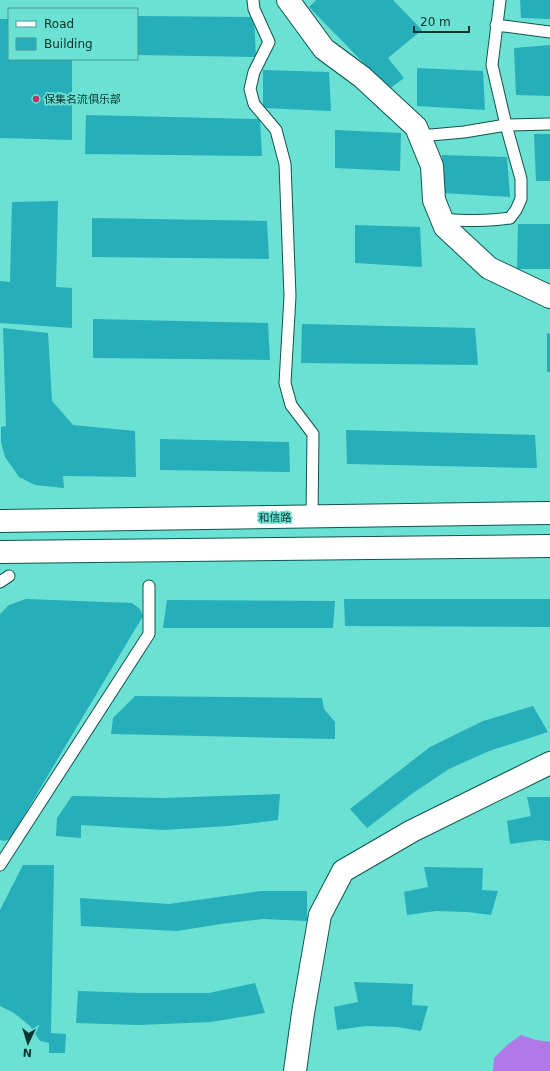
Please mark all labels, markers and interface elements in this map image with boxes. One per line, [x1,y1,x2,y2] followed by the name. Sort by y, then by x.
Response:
[8,8,138,60] legend
[414,8,469,34] scale bar
[420,15,451,29] text: 20 m
[44,17,74,31] text: Road
[44,37,93,51] text: Building
[44,93,121,106] place label: 保集名流俱乐部
[31,94,41,104] marker: 保集名流俱乐部
[258,511,292,525] street label: 和信路
[8,1023,48,1063] north arrow
[22,1046,32,1059] text: N

